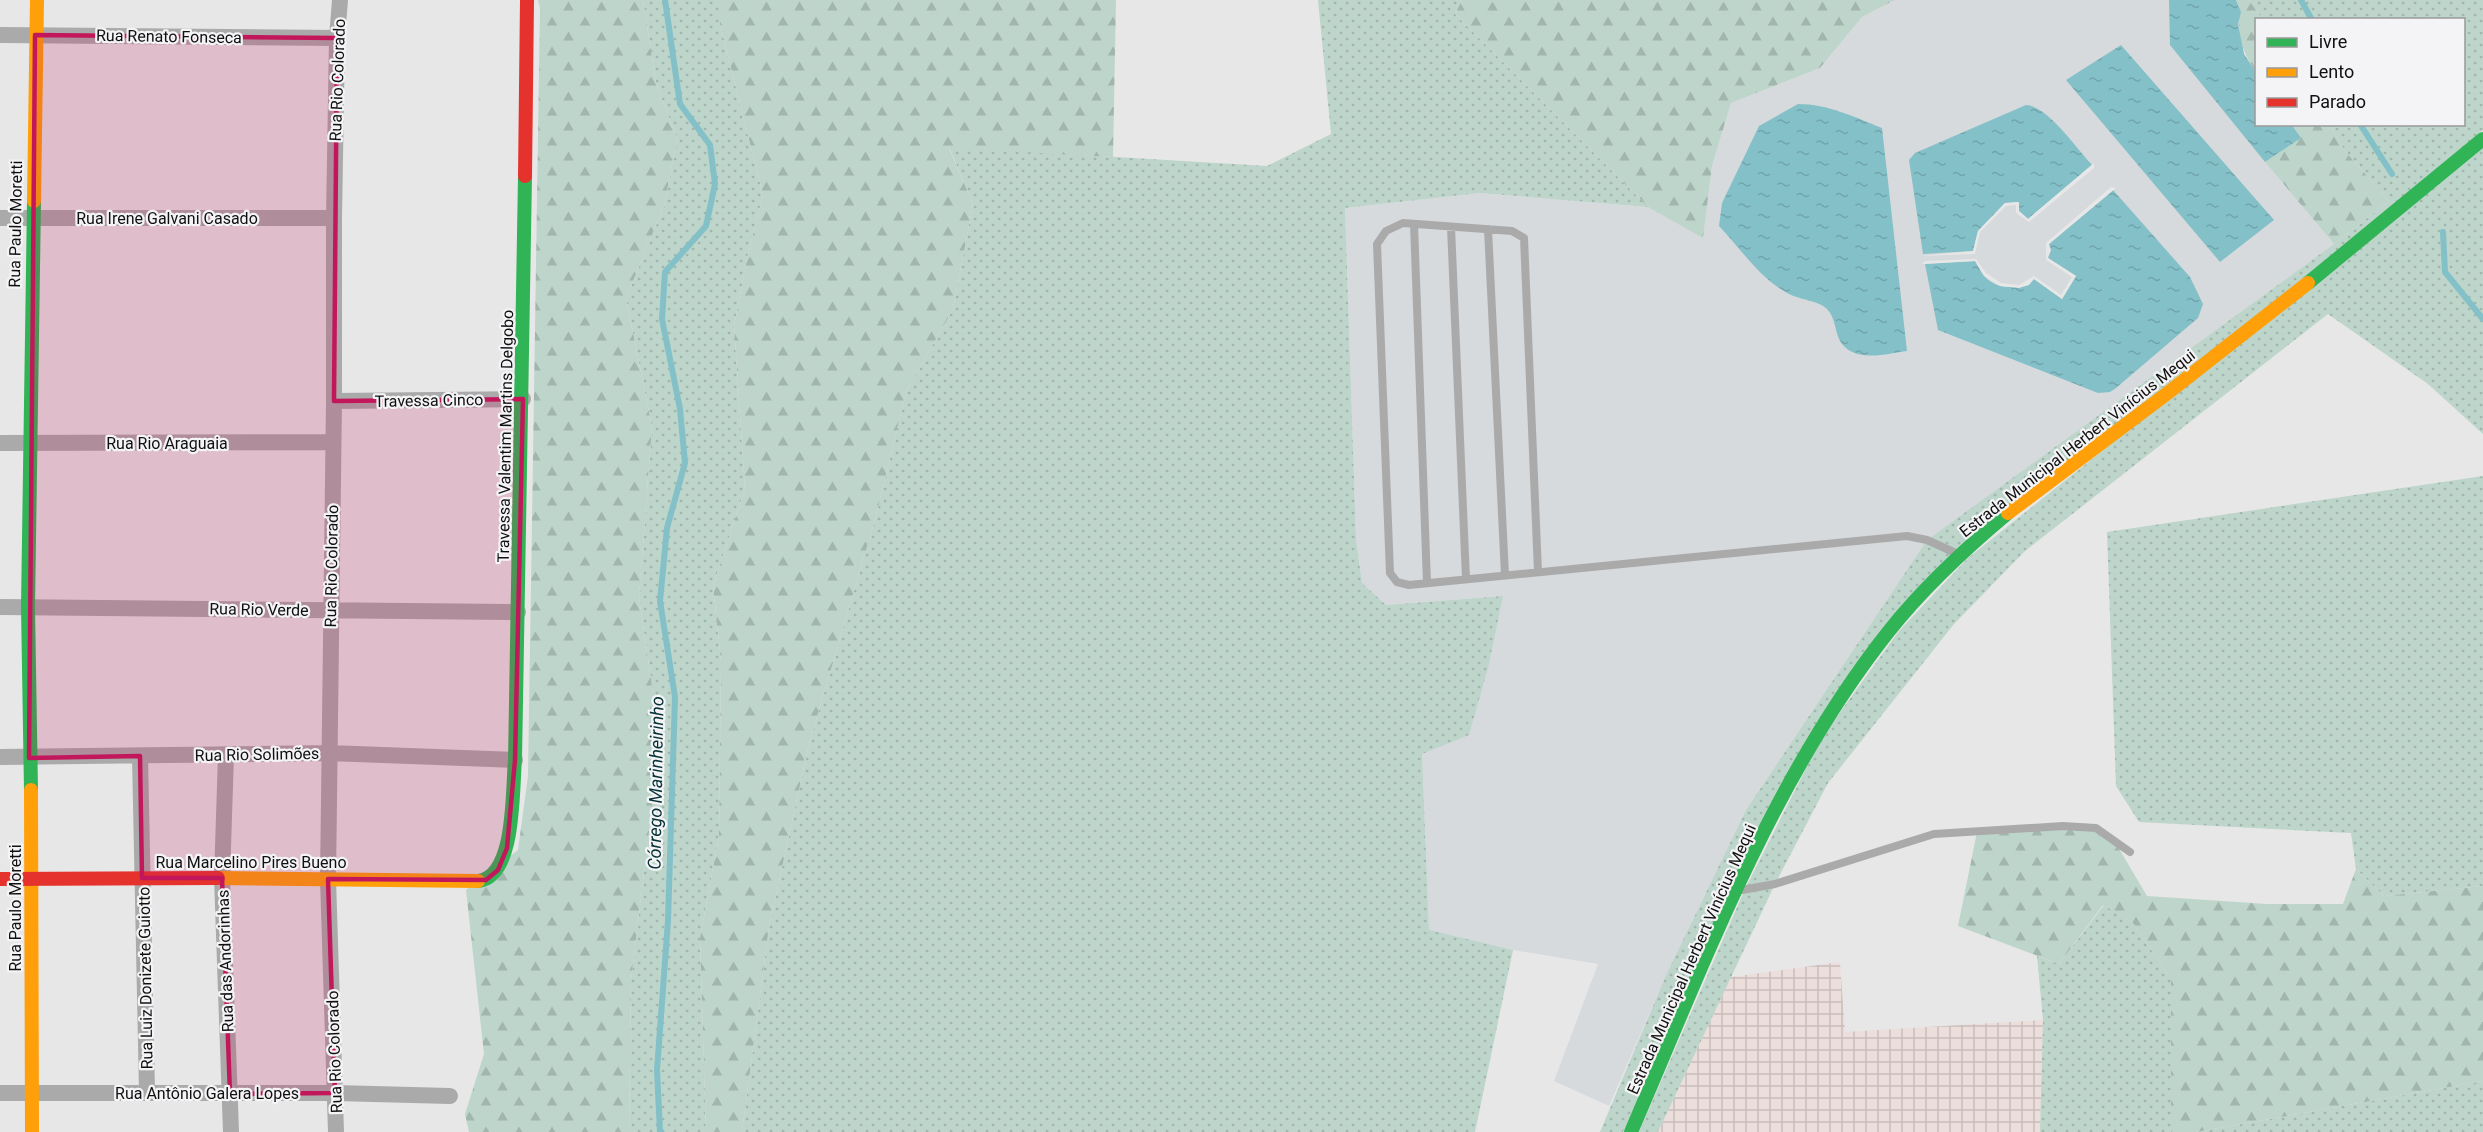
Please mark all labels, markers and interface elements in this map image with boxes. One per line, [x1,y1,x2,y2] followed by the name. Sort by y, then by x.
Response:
[326,18,349,142] street label: Rua Rio Colorado
[2255,18,2465,126] legend
[96,26,242,47] street label: Rua Renato Fonseca
[2309,31,2347,52] text: Livre
[2309,61,2354,82] text: Lento
[2309,91,2366,112] text: Parado
[5,160,26,288] street label: Rua Paulo Moretti
[76,209,258,228] street label: Rua Irene Galvani Casado
[494,310,517,562] street label: Travessa Valentim Martins Delgobo
[1956,346,2199,541] street label: Estrada Municipal Herbert Vinícius Mequi
[375,390,483,411] street label: Travessa Cinco
[106,434,228,453] street label: Rua Rio Araguaia
[321,504,342,628] street label: Rua Rio Colorado
[209,599,309,620] street label: Rua Rio Verde
[643,696,668,870] water label: Córrego Marinheirinho
[195,744,319,765] street label: Rua Rio Solimões
[1623,821,1760,1097] street label: Estrada Municipal Herbert Vinícius Mequi
[6,844,25,972] street label: Rua Paulo Moretti
[155,853,347,872] street label: Rua Marcelino Pires Bueno
[134,886,157,1070] street label: Rua Luiz Donizete Guiotto
[214,889,237,1033] street label: Rua das Andorinhas
[323,990,346,1114] street label: Rua Rio Colorado
[115,1084,299,1103] street label: Rua Antônio Galera Lopes

